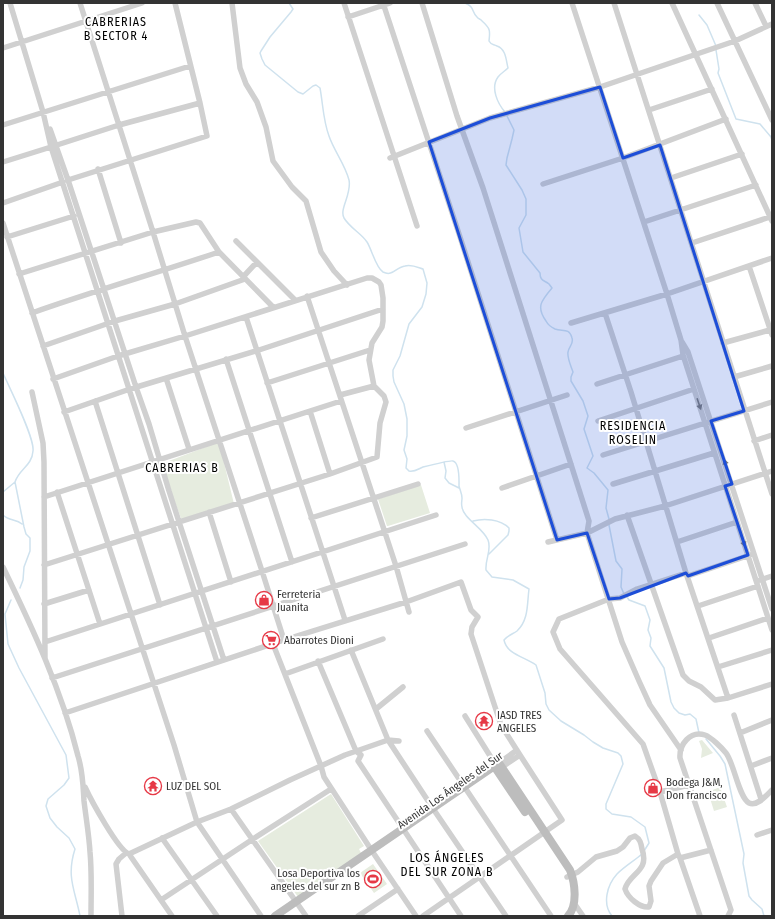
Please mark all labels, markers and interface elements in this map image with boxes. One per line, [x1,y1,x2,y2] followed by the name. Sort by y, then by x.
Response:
[84,15,148,43] district label: CABRERIAS B SECTOR 4
[696,399,702,411] one-way arrow
[600,419,666,447] district label: RESIDENCIA ROSELIN
[722,459,728,471] one-way arrow
[145,461,219,475] district label: CABRERIAS B
[740,536,746,548] one-way arrow
[277,588,321,614] place label: Ferreteria Juanita
[254,590,274,610] shop icon: Ferreteria Juanita
[261,630,281,650] supermarket icon: Abarrotes Dioni
[284,634,354,647] place label: Abarrotes Dioni
[497,709,542,735] place label: IASD TRES ANGELES
[474,711,494,731] temple icon: IASD TRES ANGELES
[395,748,506,832] street label: Avenida Los Ángeles del Sur
[143,776,163,796] temple icon: LUZ DEL SOL
[666,776,727,802] place label: Bodega J&M, Don francisco
[643,778,663,798] shop icon: Bodega J&M, Don francisco
[166,780,221,793] place label: LUZ DEL SOL
[401,850,494,879] district label: LOS ÁNGELES DEL SUR ZONA B
[270,867,360,893] place label: Losa Deportiva los angeles del sur zn B
[363,869,383,889] sports icon: Losa Deportiva los angeles del sur zn B

